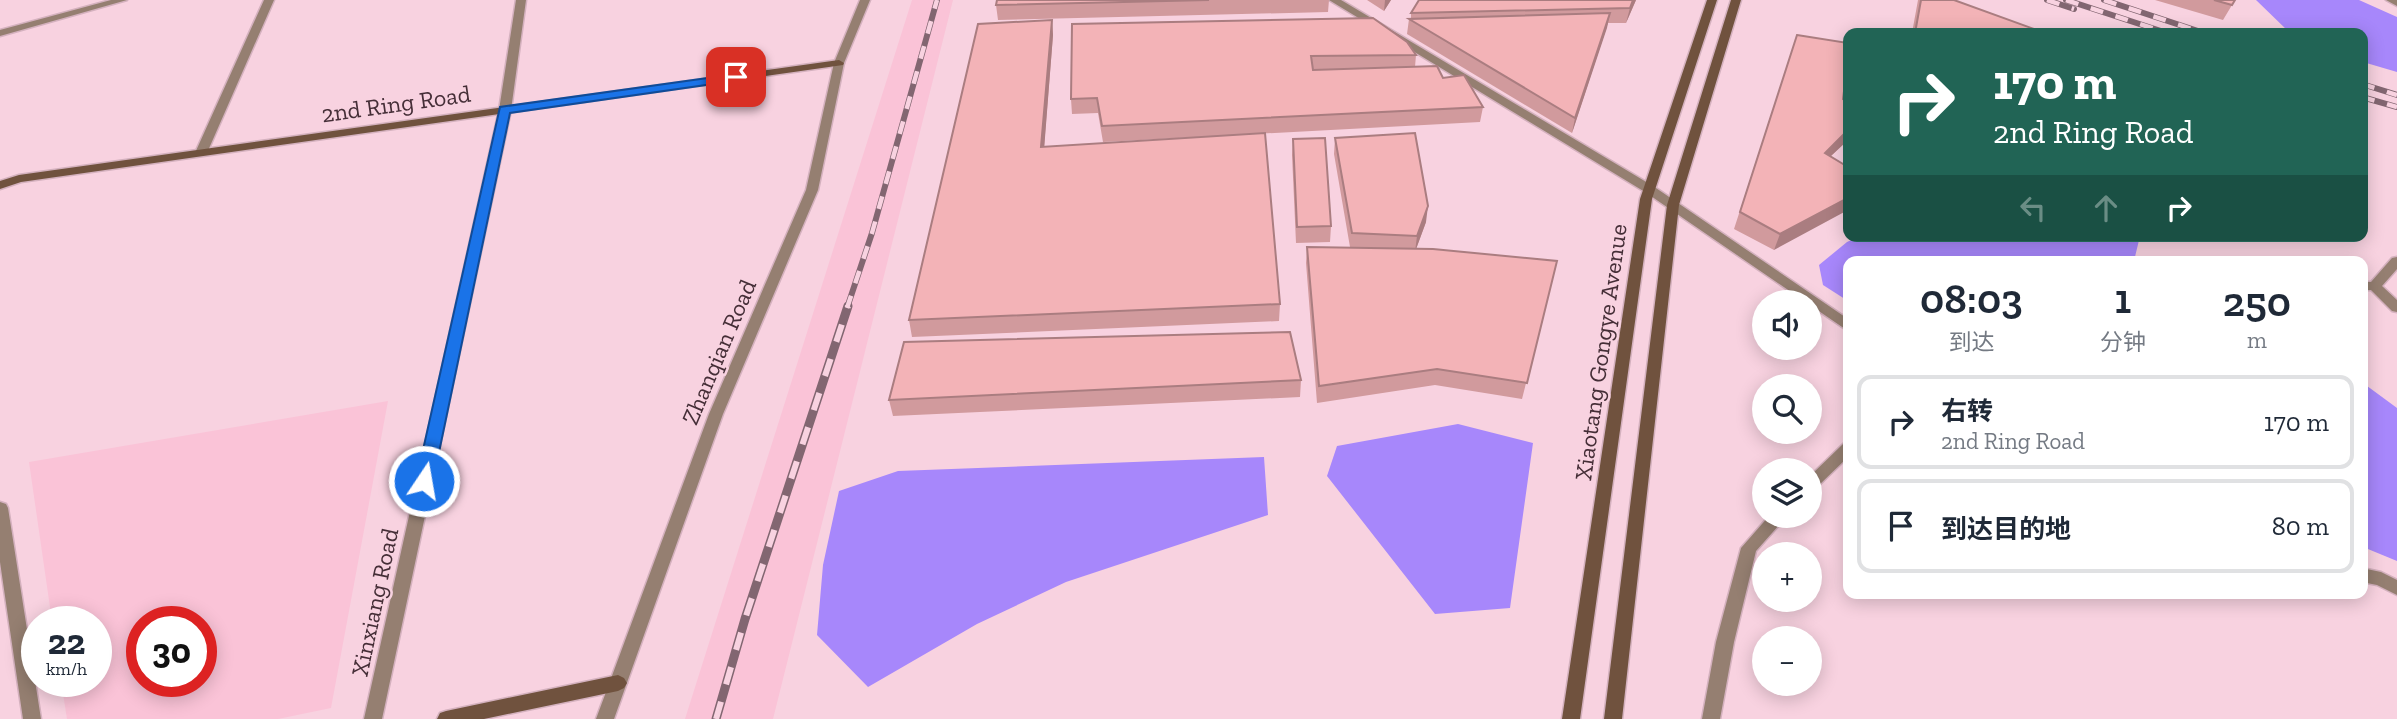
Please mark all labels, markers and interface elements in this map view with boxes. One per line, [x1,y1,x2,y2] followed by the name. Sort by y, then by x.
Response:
[706,47,766,107] pin
[1993,53,2116,112] text: 170 m
[1878,56,1969,147] icon: right
[717,58,755,96] icon: arrive
[320,79,472,128] street label: 2nd Ring Road
[1993,113,2193,151] text: 2nd Ring Road
[2014,189,2052,227] icon: left
[2087,189,2125,227] icon: ahead
[2160,189,2198,227] icon: right
[1568,222,1633,482] street label: Xiaotang Gongye Avenue
[1920,273,2023,324] text: 08:03
[2114,273,2131,324] text: 1
[675,275,762,429] street label: Zhanqian Road
[2223,276,2291,327] text: 250
[1752,290,1822,696] map controls
[1752,290,1822,360] button: sound
[2247,326,2267,354] text: m
[1948,328,1994,356] text: 到达
[2100,328,2146,356] text: 分钟
[1752,374,1822,444] button: search
[1941,395,1993,427] text: 右转
[1882,403,1920,441] icon: right
[2264,406,2329,438] text: 170 m
[1941,427,2085,455] text: 2nd Ring Road
[387,444,461,518] position arrow
[1752,458,1822,528] button: layers
[1882,507,1920,545] icon: arrive
[2272,510,2329,542] text: 80 m
[1941,513,2071,545] text: 到达目的地
[345,525,404,678] street label: Xinxiang Road
[1752,542,1822,612] button: +
[126,606,217,697] speed limit sign: 30
[48,621,85,663] text: 22
[1752,626,1822,696] button: −
[46,658,87,680] text: km/h

